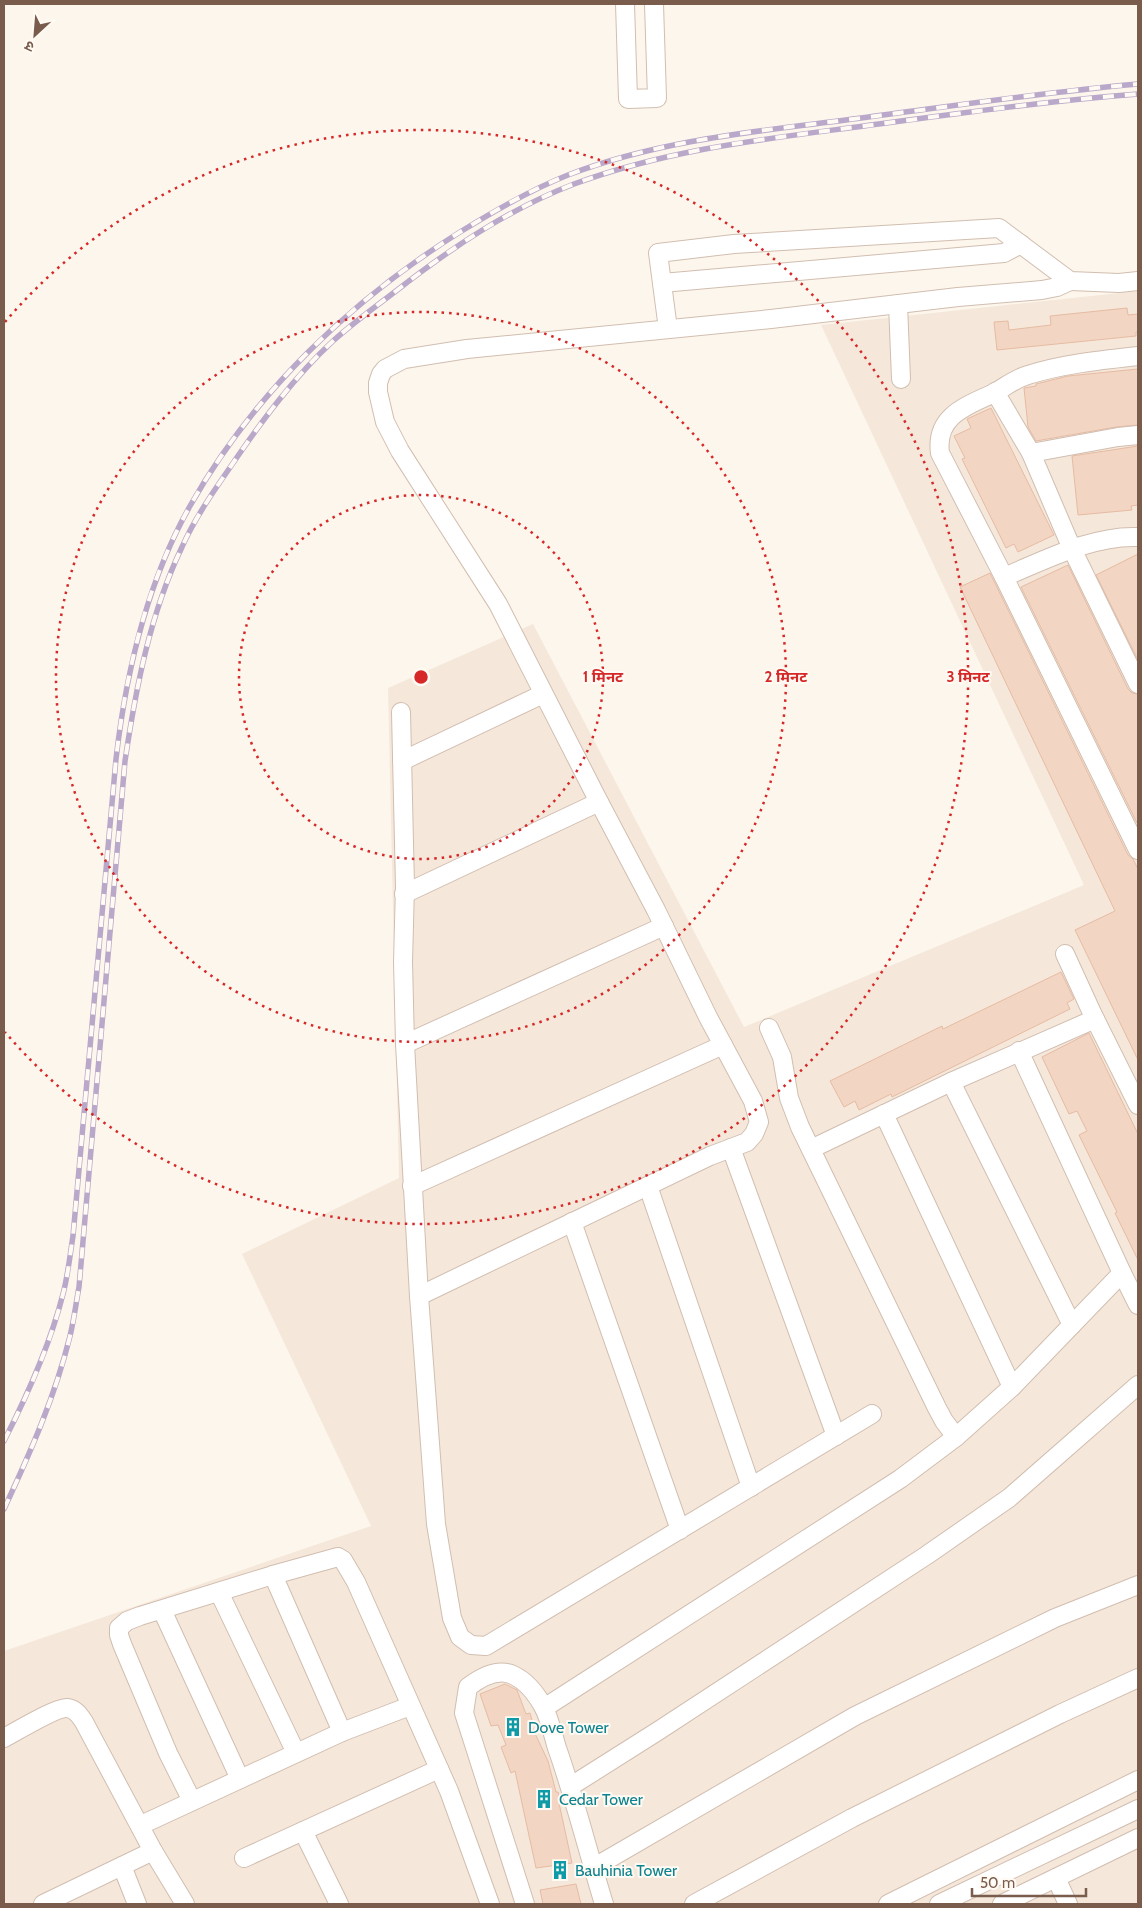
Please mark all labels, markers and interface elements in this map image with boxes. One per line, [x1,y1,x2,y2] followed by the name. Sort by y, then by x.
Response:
[10,10,60,60] north arrow
[21,36,37,57] text: उ
[412,668,430,686] centre of rings
[583,668,624,686] text: 1 मिनट
[765,668,808,686] text: 2 मिनट
[947,668,990,686] text: 3 मिनट
[502,1716,524,1738] building icon: Dove Tower
[528,1718,609,1737] place label: Dove Tower
[533,1788,555,1810] building icon: Cedar Tower
[559,1790,644,1809] place label: Cedar Tower
[549,1859,571,1881] building icon: Bauhinia Tower
[575,1861,678,1880] place label: Bauhinia Tower
[972,1866,1086,1898] scale bar
[980,1874,1015,1892] text: 50 m

